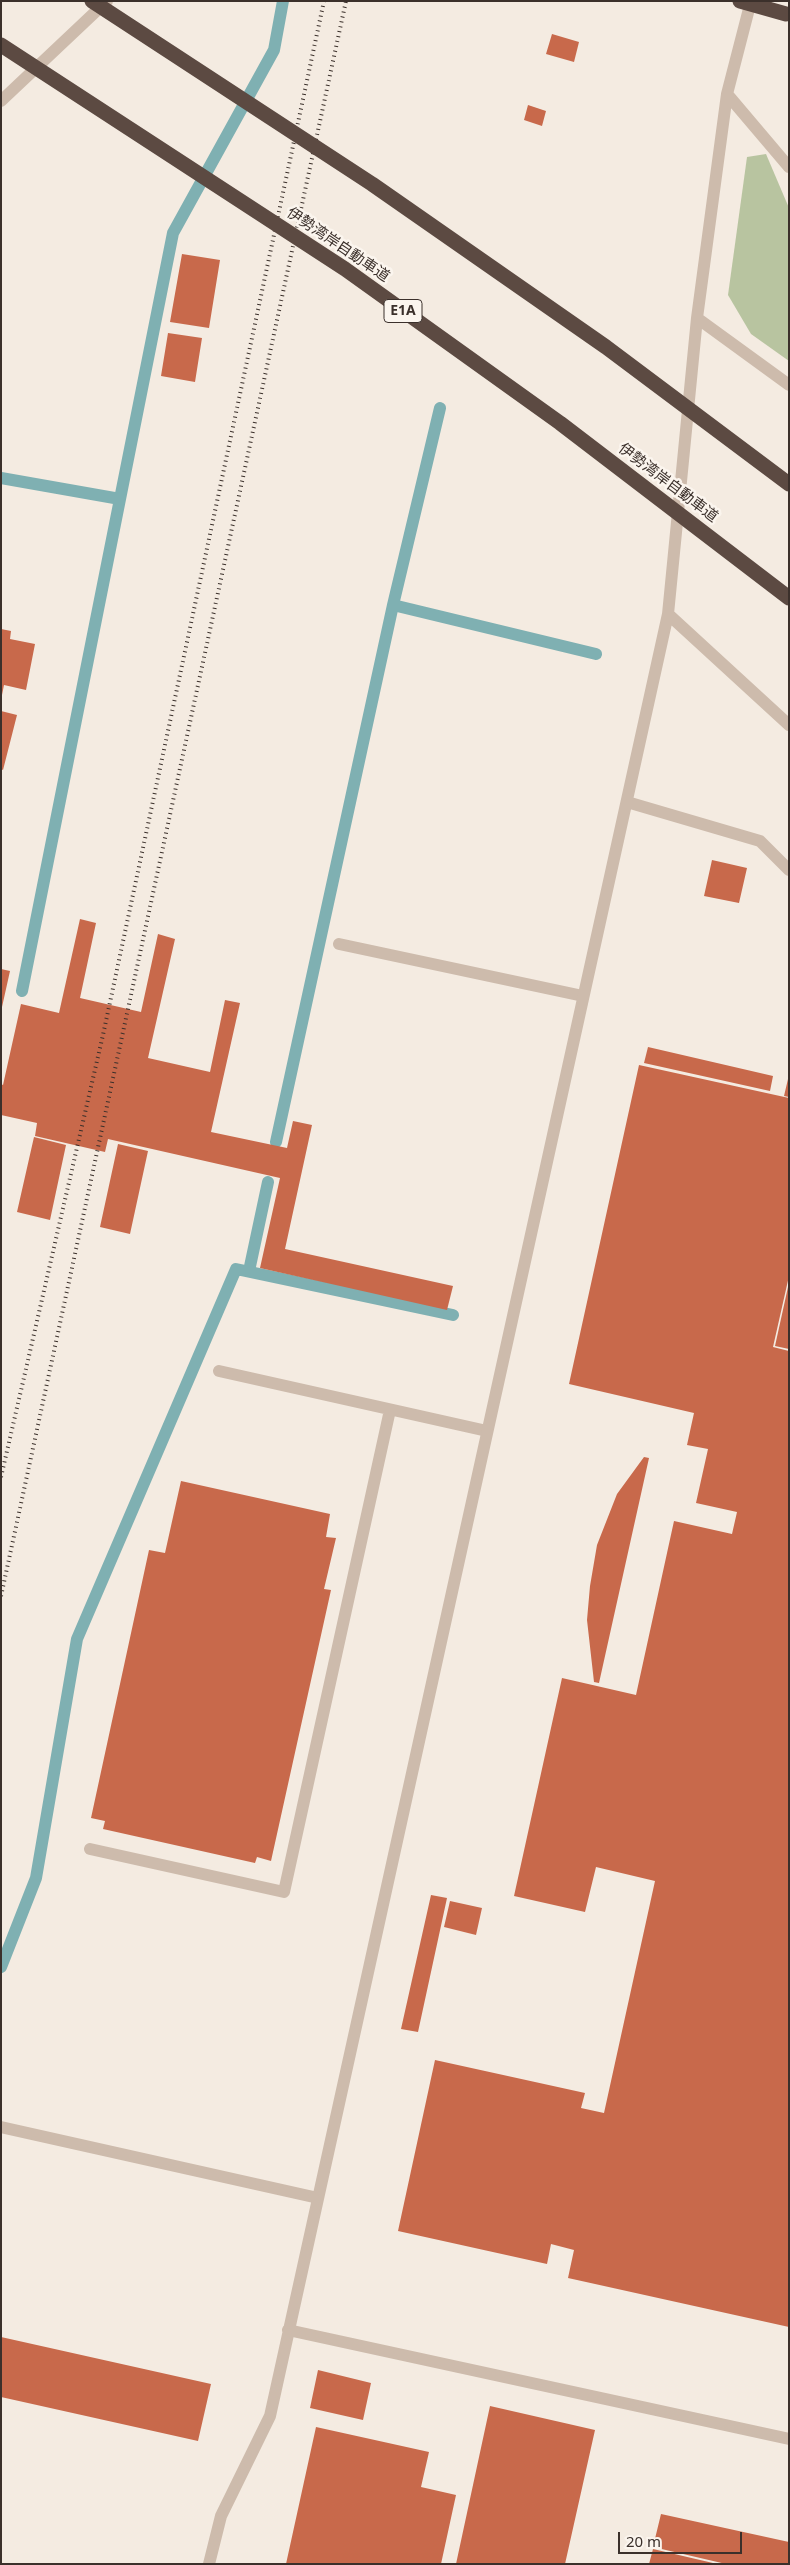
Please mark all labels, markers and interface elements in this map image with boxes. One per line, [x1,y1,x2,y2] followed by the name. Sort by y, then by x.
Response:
[283,204,393,286] street label: 伊勢湾岸自動車道
[384,300,422,322] road number: E1A
[615,440,721,526] street label: 伊勢湾岸自動車道
[620,2522,744,2554] scale bar
[626,2531,661,2551] text: 20 m

